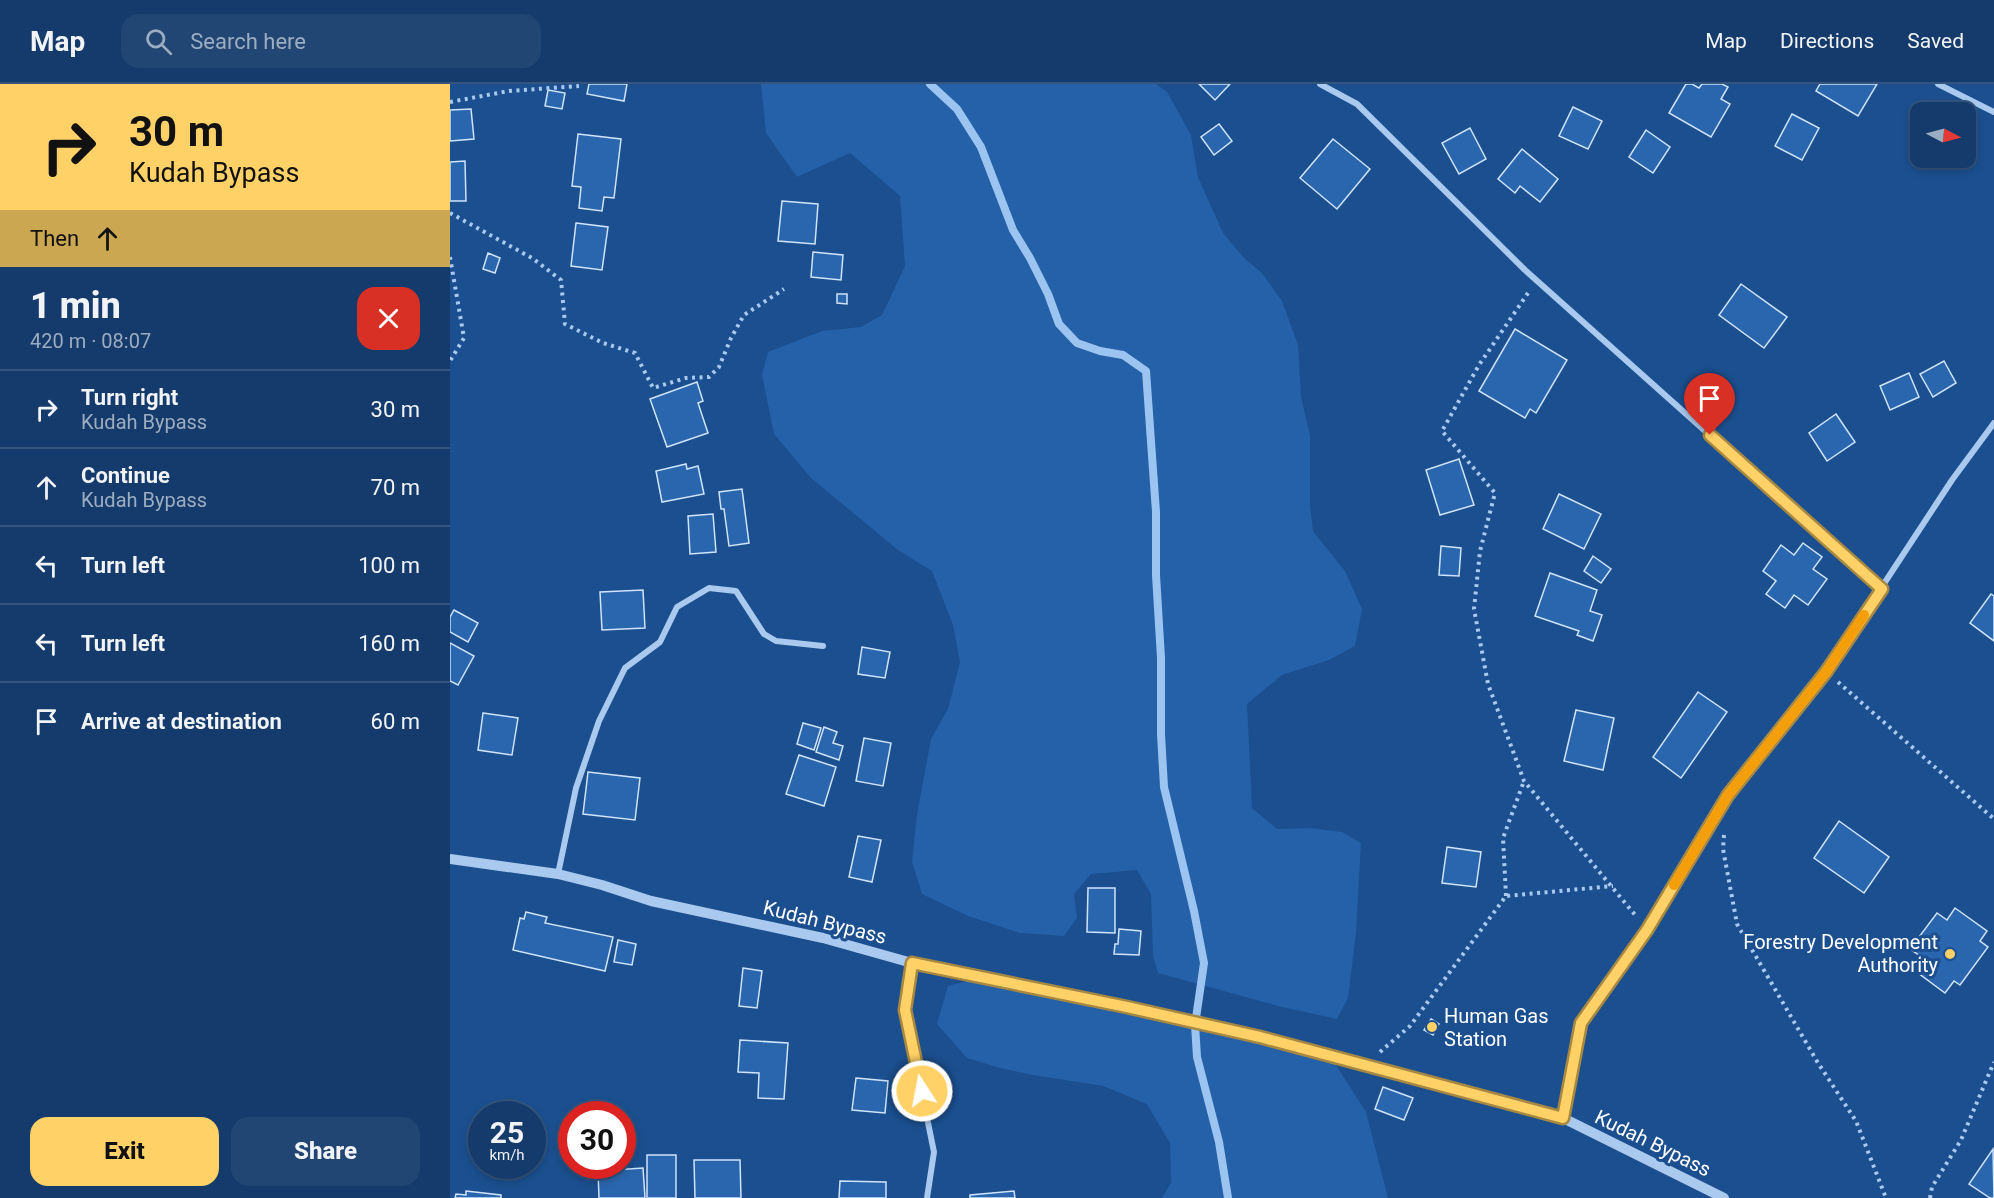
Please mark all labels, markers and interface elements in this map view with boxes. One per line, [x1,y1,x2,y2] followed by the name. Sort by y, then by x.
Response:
[121,14,541,68] search box
[30,25,85,58] text: Map
[142,25,175,58] icon: search
[190,29,306,54] text: Search here
[1705,29,1747,53] text: Map
[1780,29,1874,53] text: Directions
[1907,29,1964,53] text: Saved
[1910,102,1976,168] north arrow
[1910,102,1976,168] map controls
[129,107,224,156] text: 30 m
[30,108,108,186] icon: right
[129,157,299,189] text: Kudah Bypass
[91,222,124,255] icon: ahead
[30,226,79,251] text: Then
[30,285,121,327] text: 1 min
[357,287,420,350] button: close
[30,329,151,353] text: 420 m · 08:07
[1684,373,1735,435] pin
[1693,382,1726,415] icon: arrive
[81,385,178,410] text: Turn right
[30,393,63,426] icon: right
[371,397,420,422] text: 30 m
[81,410,207,434] text: Kudah Bypass
[81,463,170,488] text: Continue
[30,471,63,504] icon: ahead
[371,475,420,500] text: 70 m
[81,488,207,512] text: Kudah Bypass
[30,549,63,582] icon: left
[81,553,165,578] text: Turn left
[358,553,420,578] text: 100 m
[30,627,63,660] icon: left
[81,631,165,656] text: Turn left
[358,631,420,656] text: 160 m
[30,705,63,738] icon: arrive
[81,709,282,734] text: Arrive at destination
[371,709,420,734] text: 60 m
[761,895,889,949] street label: Kudah Bypass
[1743,930,1939,977] place label: Forestry Development Authority
[1943,947,1957,961] marker: Forestry Development Authority
[1444,1004,1549,1051] place label: Human Gas Station
[1425,1020,1439,1034] marker: Human Gas Station
[890,1059,954,1123] position arrow
[558,1101,636,1179] speed limit sign: 30
[1591,1105,1715,1181] street label: Kudah Bypass
[490,1115,524,1150] text: 25
[30,1117,219,1186] button: Exit
[231,1117,420,1186] button: Share
[489,1146,525,1164] text: km/h

